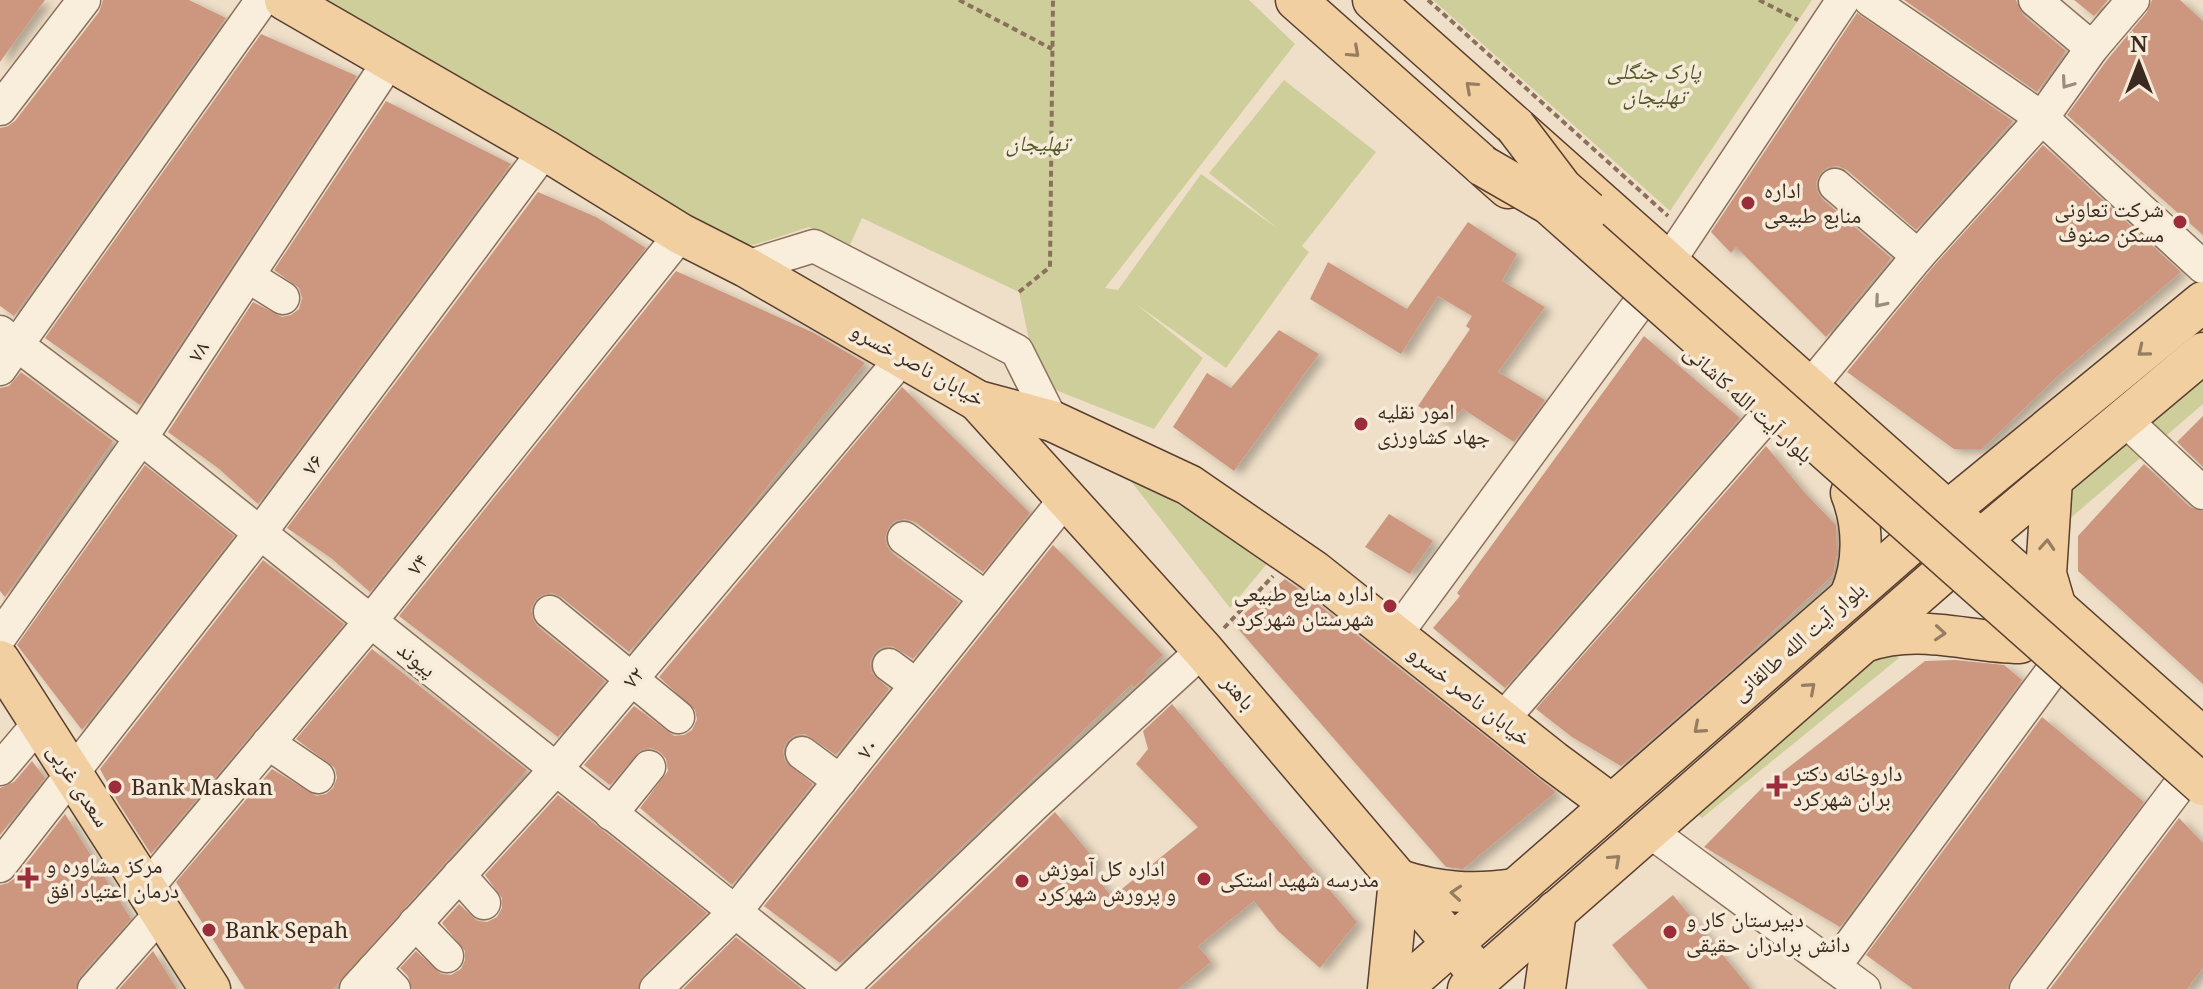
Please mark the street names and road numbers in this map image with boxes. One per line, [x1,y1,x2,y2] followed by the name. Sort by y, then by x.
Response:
[846,314,991,412] street label: خیابان ناصر خسرو
[179,334,215,367] street label: ۷۸
[1678,336,1821,468] street label: بلوار آیت الله کاشانی
[293,446,329,480] street label: ۷۶
[398,546,434,580] street label: ۷۴
[1724,574,1871,707] street label: بلوار آیت الله طالقانی
[392,633,443,683] street label: پیوند
[1403,637,1539,752] street label: خیابان ناصر خسرو
[614,659,650,694] street label: ۷۲
[1215,666,1264,716] street label: باهنر
[848,730,884,764] street label: ۷۰
[42,737,118,832] street label: سعدی غربی

